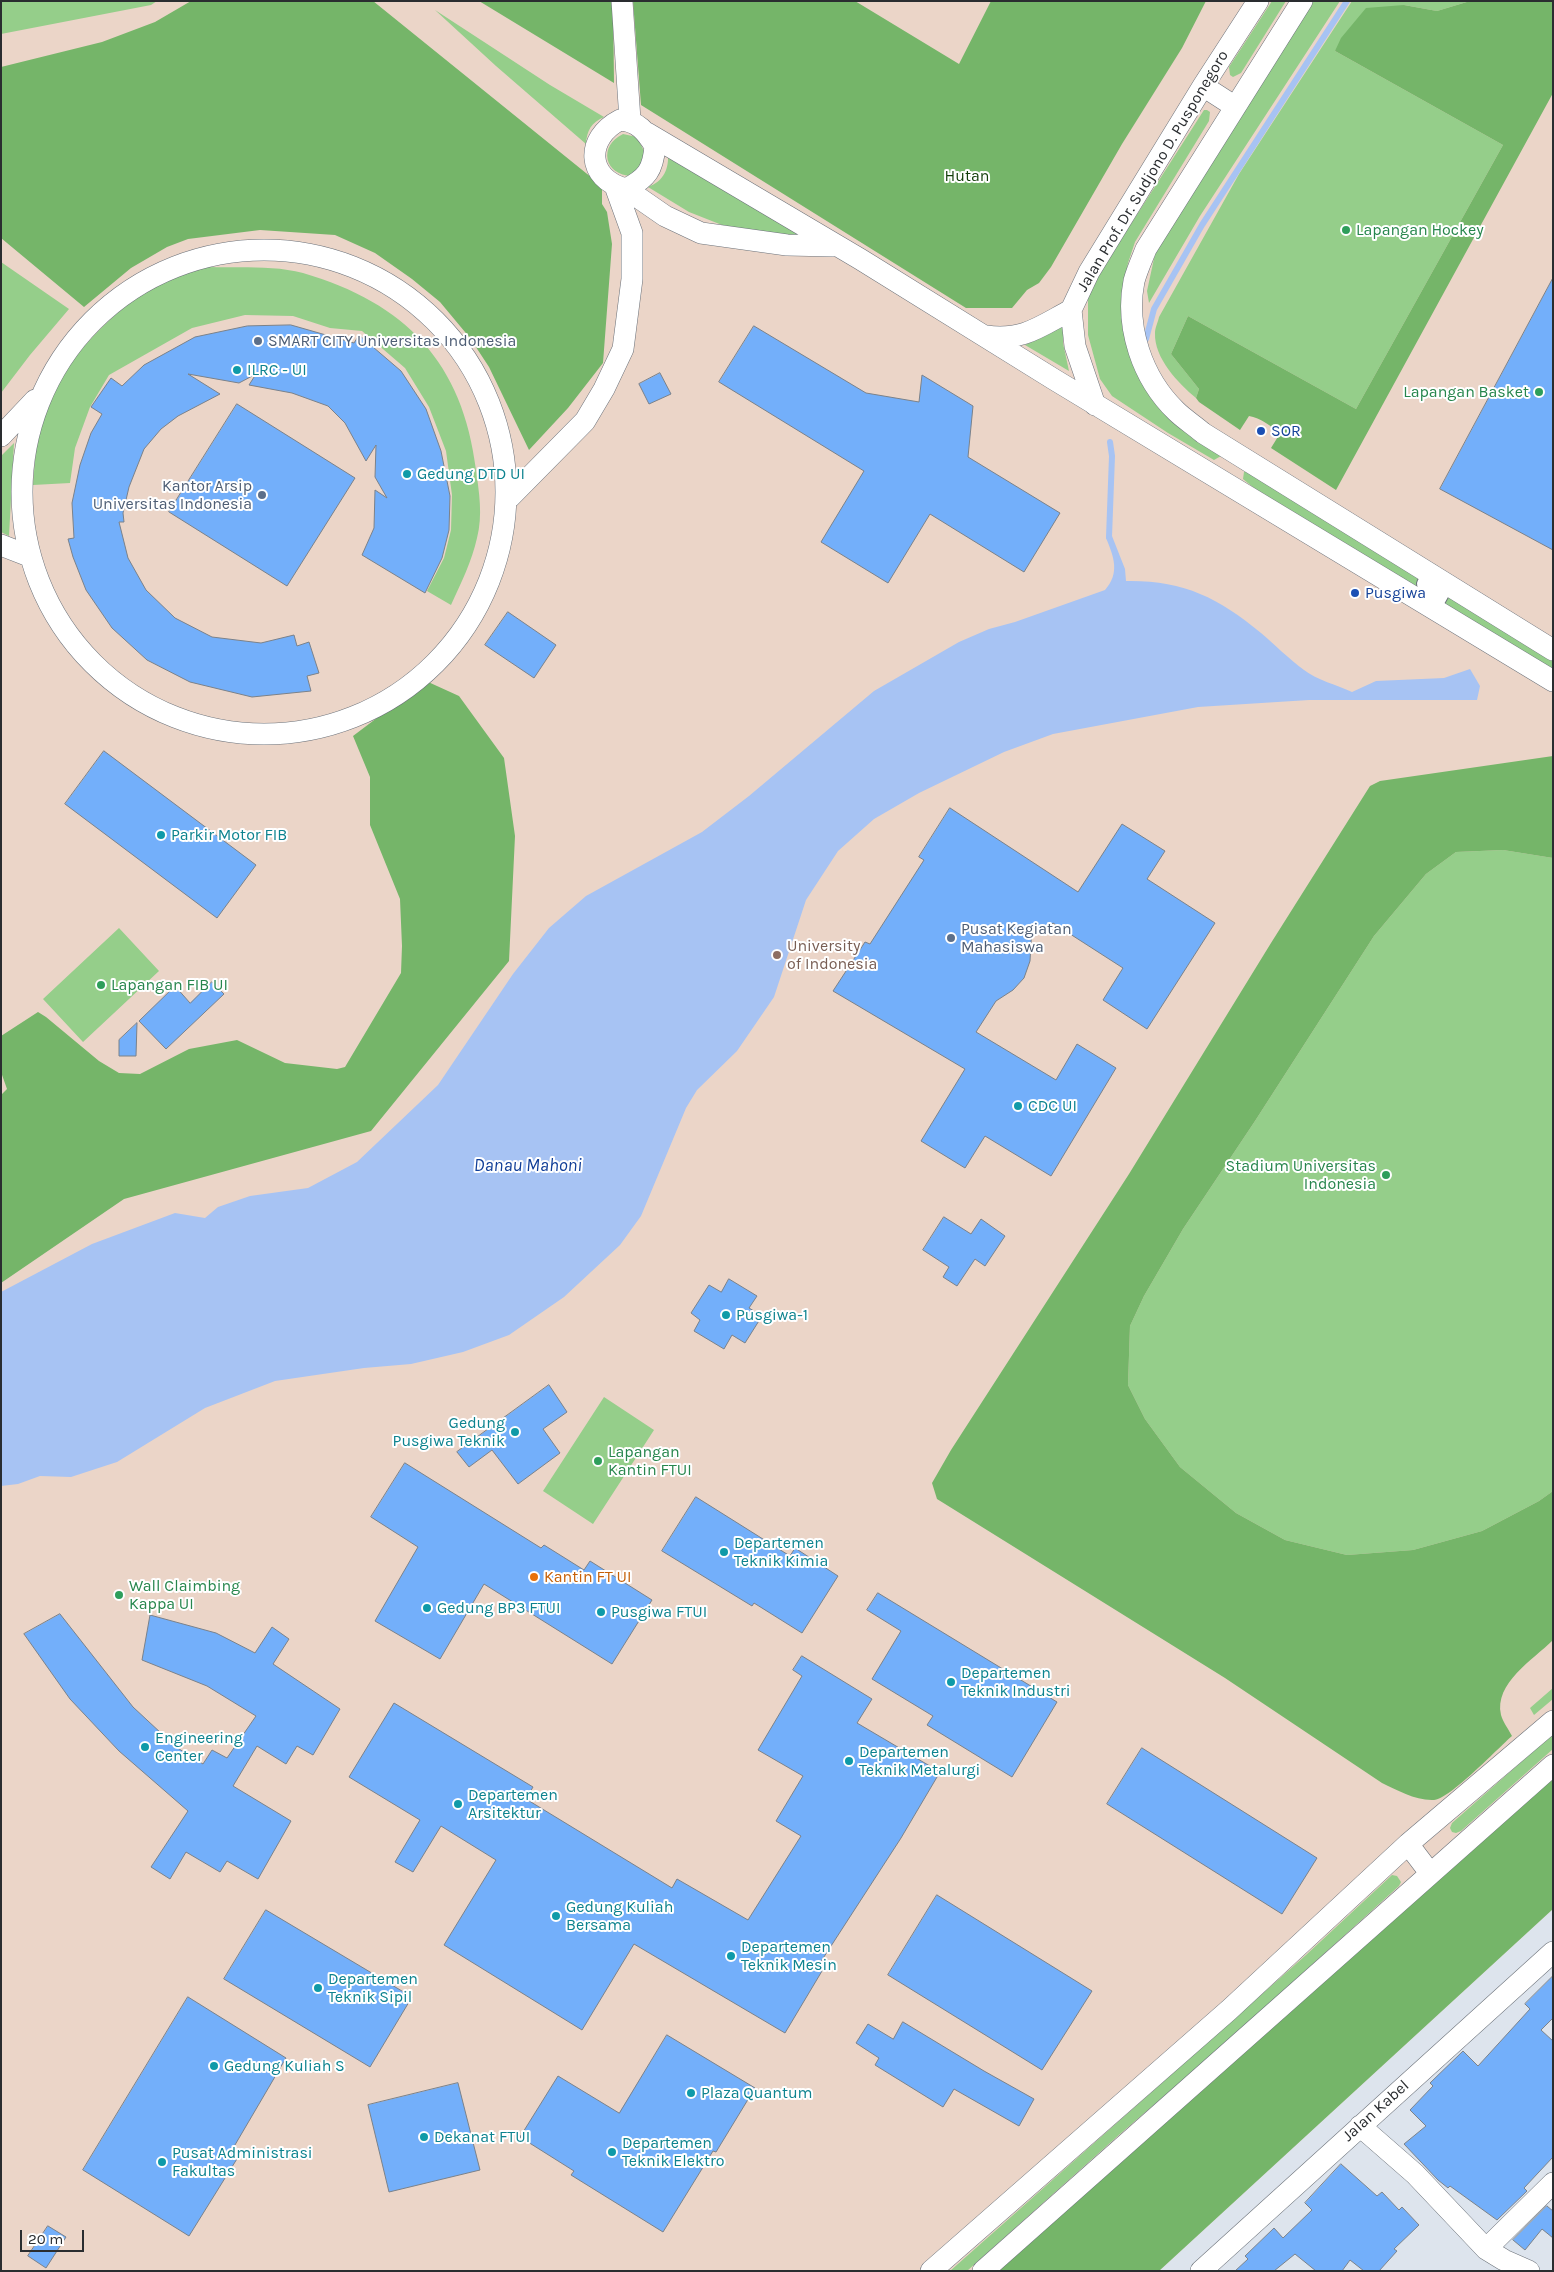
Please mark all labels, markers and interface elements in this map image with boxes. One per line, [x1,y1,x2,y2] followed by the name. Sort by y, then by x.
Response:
[1073,47,1233,295] street label: Jalan Prof. Dr. Sudjono D. Pusponegoro
[945,166,989,186] park label: Hutan
[1356,220,1484,240] place label: Lapangan Hockey
[1340,224,1352,236] marker: Lapangan Hockey
[268,331,516,351] place label: SMART CITY Universitas Indonesia
[252,335,264,347] marker: SMART CITY Universitas Indonesia
[247,360,307,380] place label: ILRC - UI
[231,364,243,376] marker: ILRC - UI
[1403,382,1529,402] place label: Lapangan Basket
[1533,386,1545,398] marker: Lapangan Basket
[1271,421,1301,441] place label: SOR
[1255,425,1267,437] marker: SOR
[417,464,525,484] place label: Gedung DTD UI
[401,468,413,480] marker: Gedung DTD UI
[93,476,252,514] place label: Kantor Arsip Universitas Indonesia
[256,489,268,501] marker: Kantor Arsip Universitas Indonesia
[1365,583,1426,603] place label: Pusgiwa
[1349,587,1361,599] marker: Pusgiwa
[171,825,287,845] place label: Parkir Motor FIB
[155,829,167,841] marker: Parkir Motor FIB
[961,919,1072,957] place label: Pusat Kegiatan Mahasiswa
[945,932,957,944] marker: Pusat Kegiatan Mahasiswa
[787,936,877,974] place label: University of Indonesia
[771,949,783,961] marker: University of Indonesia
[111,975,228,995] place label: Lapangan FIB UI
[95,979,107,991] marker: Lapangan FIB UI
[1028,1096,1077,1116] place label: CDC UI
[1012,1100,1024,1112] marker: CDC UI
[474,1155,582,1177] water label: Danau Mahoni
[1225,1156,1376,1194] place label: Stadium Universitas Indonesia
[1380,1169,1392,1181] marker: Stadium Universitas Indonesia
[736,1305,808,1325] place label: Pusgiwa-1
[720,1309,732,1321] marker: Pusgiwa-1
[393,1413,505,1451] place label: Gedung Pusgiwa Teknik
[509,1426,521,1438] marker: Gedung Pusgiwa Teknik
[608,1442,692,1480] place label: Lapangan Kantin FTUI
[592,1455,604,1467] marker: Lapangan Kantin FTUI
[734,1533,828,1571] place label: Departemen Teknik Kimia
[718,1546,730,1558] marker: Departemen Teknik Kimia
[544,1567,632,1587] place label: Kantin FT UI
[528,1571,540,1583] marker: Kantin FT UI
[129,1576,240,1614] place label: Wall Claimbing Kappa UI
[113,1589,125,1601] marker: Wall Claimbing Kappa UI
[437,1598,561,1618] place label: Gedung BP3 FTUI
[421,1602,433,1614] marker: Gedung BP3 FTUI
[611,1602,707,1622] place label: Pusgiwa FTUI
[595,1606,607,1618] marker: Pusgiwa FTUI
[961,1663,1071,1701] place label: Departemen Teknik Industri
[945,1676,957,1688] marker: Departemen Teknik Industri
[155,1728,243,1766] place label: Engineering Center
[139,1741,151,1753] marker: Engineering Center
[859,1742,980,1780] place label: Departemen Teknik Metalurgi
[843,1755,855,1767] marker: Departemen Teknik Metalurgi
[468,1785,558,1823] place label: Departemen Arsitektur
[452,1798,464,1810] marker: Departemen Arsitektur
[566,1897,673,1935] place label: Gedung Kuliah Bersama
[550,1910,562,1922] marker: Gedung Kuliah Bersama
[741,1937,837,1975] place label: Departemen Teknik Mesin
[725,1950,737,1962] marker: Departemen Teknik Mesin
[328,1969,418,2007] place label: Departemen Teknik Sipil
[312,1982,324,1994] marker: Departemen Teknik Sipil
[224,2056,345,2076] place label: Gedung Kuliah S
[208,2060,220,2072] marker: Gedung Kuliah S
[1339,2076,1413,2146] street label: Jalan Kabel
[701,2083,813,2103] place label: Plaza Quantum
[685,2087,697,2099] marker: Plaza Quantum
[434,2127,530,2147] place label: Dekanat FTUI
[418,2131,430,2143] marker: Dekanat FTUI
[622,2133,725,2171] place label: Departemen Teknik Elektro
[172,2143,313,2181] place label: Pusat Administrasi Fakultas
[606,2146,618,2158] marker: Departemen Teknik Elektro
[156,2156,168,2168] marker: Pusat Administrasi Fakultas
[22,2220,86,2252] scale bar
[28,2230,63,2248] text: 20 m

